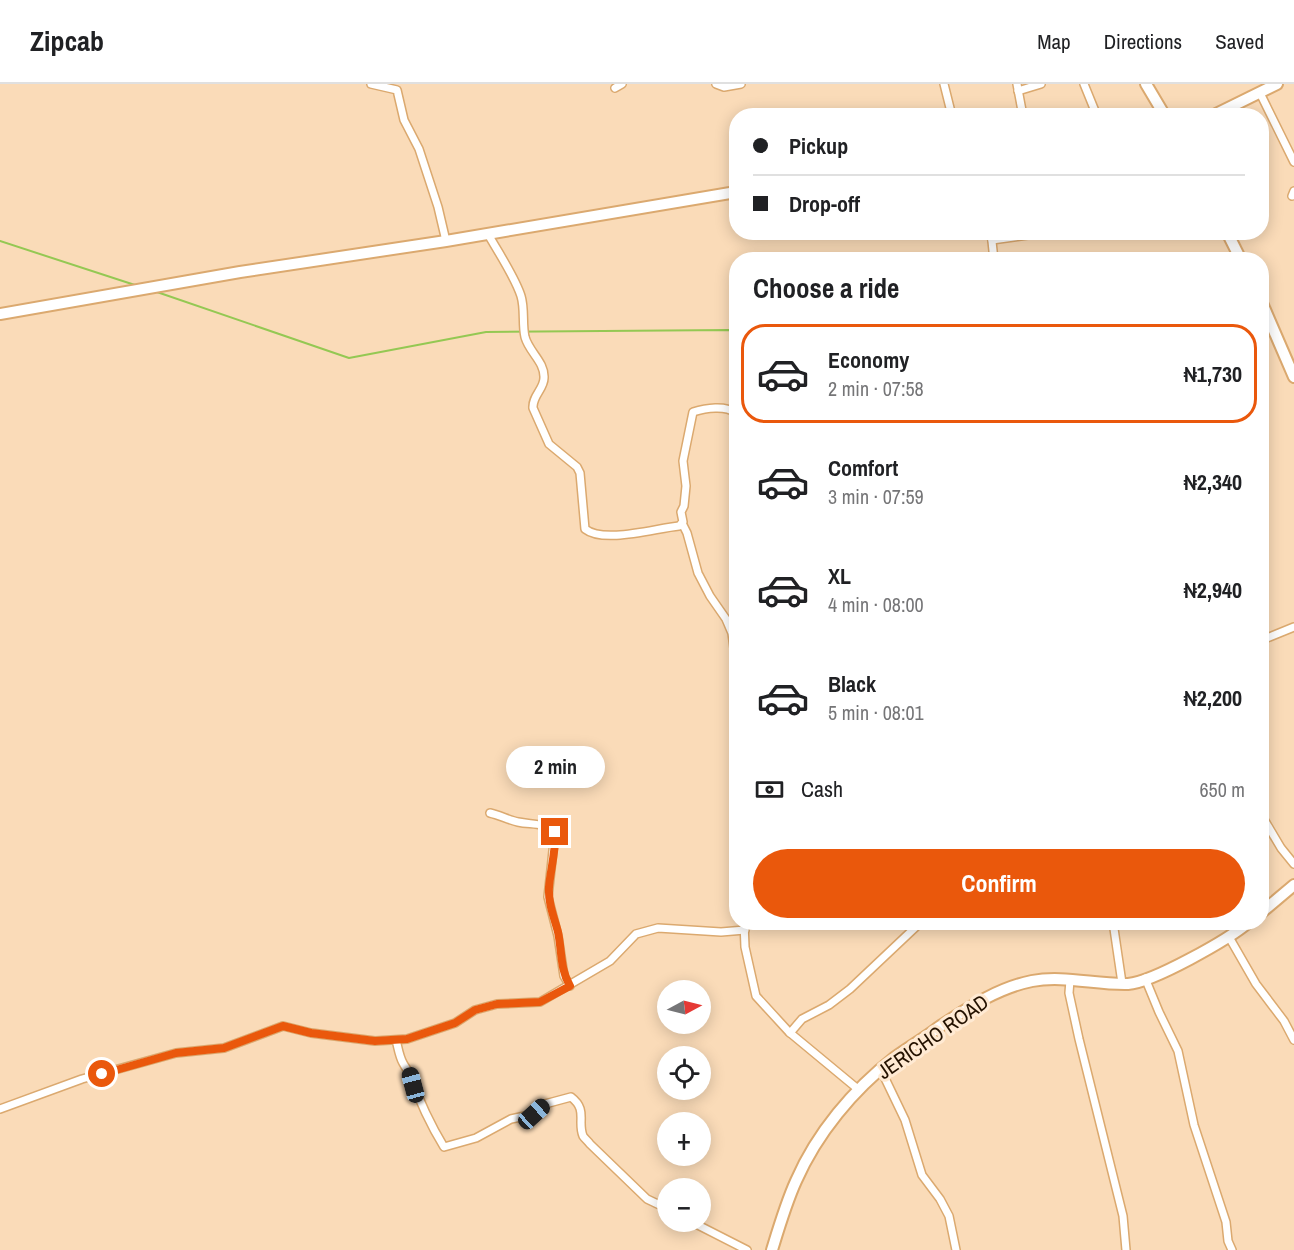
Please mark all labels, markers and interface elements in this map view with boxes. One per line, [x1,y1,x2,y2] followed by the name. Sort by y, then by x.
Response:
[30,22,104,60] text: Zipcab
[1037,27,1071,56] text: Map
[1104,27,1182,56] text: Directions
[1215,27,1264,56] text: Saved
[789,131,848,161] text: Pickup
[789,189,860,219] text: Drop-off
[753,270,899,306] text: Choose a ride
[828,345,909,375] text: Economy
[756,347,810,401] icon: car
[1184,359,1242,389] text: ₦1,730
[828,375,924,402] text: 2 min · 07:58
[828,453,898,483] text: Comfort
[756,455,810,509] icon: car
[1184,467,1242,497] text: ₦2,340
[828,483,924,510] text: 3 min · 07:59
[828,561,851,591] text: XL
[756,563,810,617] icon: car
[1184,575,1242,605] text: ₦2,940
[828,591,924,618] text: 4 min · 08:00
[828,669,876,699] text: Black
[756,671,810,725] icon: car
[1184,683,1242,713] text: ₦2,200
[828,699,924,726] text: 5 min · 08:01
[506,745,604,787] callout: 2 min
[534,753,577,780] text: 2 min
[753,773,786,806] icon: cash
[801,774,843,804] text: Cash
[1199,776,1245,803] text: 650 m
[541,818,568,845] route end
[753,849,1245,918] button: Confirm
[657,980,711,1034] north arrow
[657,980,711,1232] map controls
[871,987,994,1086] street label: JERICHO ROAD
[657,1046,711,1100] button: locate
[88,1060,115,1087] route start
[400,1065,426,1105] car
[515,1095,553,1133] car
[657,1112,711,1166] button: +
[657,1178,711,1232] button: −

